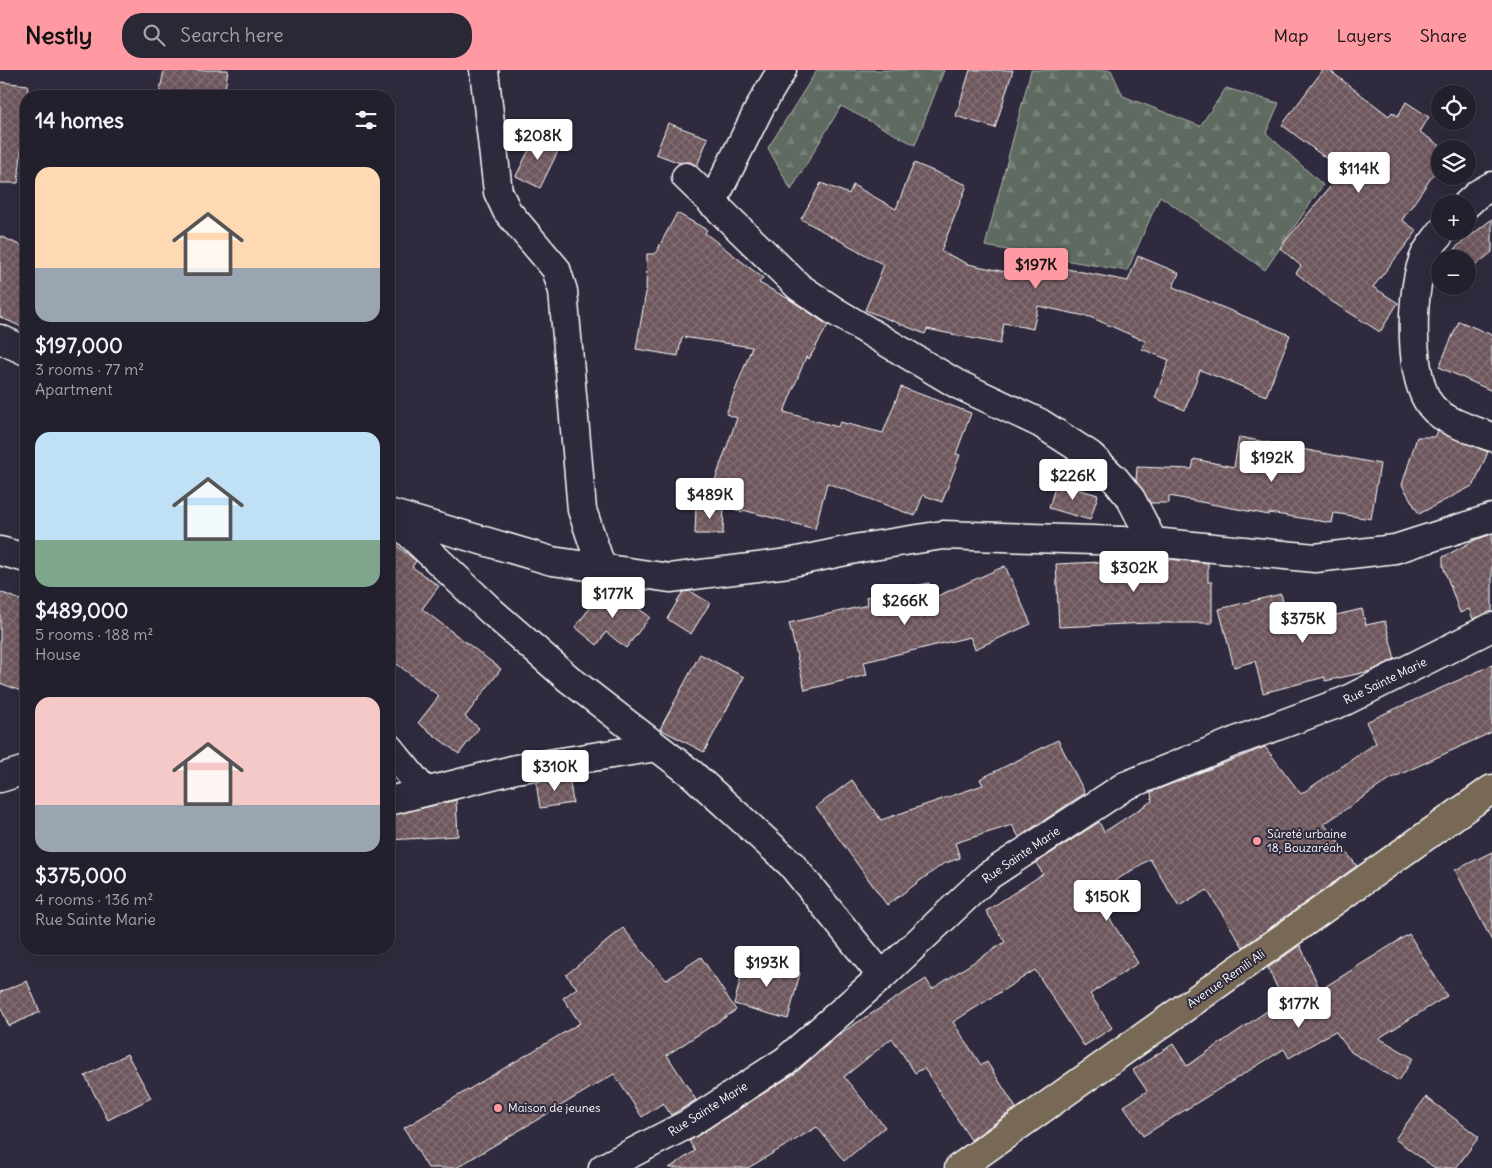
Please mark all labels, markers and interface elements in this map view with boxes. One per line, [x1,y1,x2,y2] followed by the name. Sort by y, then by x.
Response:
[122,13,472,58] search box
[25,20,92,50] text: Nestly
[140,21,168,49] icon: search
[180,23,283,47] text: Search here
[1273,24,1308,47] text: Map
[1336,24,1392,47] text: Layers
[1420,24,1467,47] text: Share
[1431,85,1476,295] map controls
[1431,85,1476,130] button: locate
[352,106,380,134] icon: filters
[35,107,124,134] text: 14 homes
[503,118,573,161] pin: $208K
[514,125,562,145] text: $208K
[1431,140,1476,185] button: layers
[1324,152,1394,194] pin: $114K
[1339,158,1379,178] text: $114K
[1431,195,1476,240] button: +
[163,199,253,289] icon: home
[1001,248,1071,290] pin: $197K
[1431,250,1476,295] button: −
[1015,254,1057,274] text: $197K
[35,332,123,359] text: $197,000
[35,359,144,379] text: 3 rooms · 77 m²
[35,379,113,399] text: Apartment
[1237,440,1307,483] pin: $192K
[1251,447,1293,467] text: $192K
[1038,458,1108,501] pin: $226K
[163,464,253,554] icon: home
[1050,465,1096,485] text: $226K
[675,478,745,520] pin: $489K
[687,484,733,504] text: $489K
[1099,550,1169,593] pin: $302K
[1110,557,1158,577] text: $302K
[578,576,648,619] pin: $177K
[593,583,633,603] text: $177K
[870,584,940,626] pin: $266K
[882,590,928,610] text: $266K
[35,597,128,624] text: $489,000
[1268,602,1338,644] pin: $375K
[1281,608,1325,628] text: $375K
[35,624,153,644] text: 5 rooms · 188 m²
[35,644,81,664] text: House
[1341,654,1429,707] street label: Rue Sainte Marie
[163,729,253,819] icon: home
[520,750,590,792] pin: $310K
[533,756,577,776] text: $310K
[979,823,1063,886] street label: Rue Sainte Marie
[1267,826,1346,855] place label: Sûreté urbaine 18, Bouzaréah
[1251,835,1263,847] marker: Sûreté urbaine 18, Bouzaréah
[35,862,127,889] text: $375,000
[1072,880,1142,922] pin: $150K
[1085,886,1129,906] text: $150K
[35,889,153,909] text: 4 rooms · 136 m²
[35,909,156,929] text: Rue Sainte Marie
[732,946,802,988] pin: $193K
[1184,946,1267,1011] street label: Avenue Remili Ali
[745,952,789,972] text: $193K
[1264,986,1334,1029] pin: $177K
[1279,993,1319,1013] text: $177K
[665,1078,750,1139] street label: Rue Sainte Marie
[508,1100,601,1115] place label: Maison de jeunes
[492,1102,504,1114] marker: Maison de jeunes

